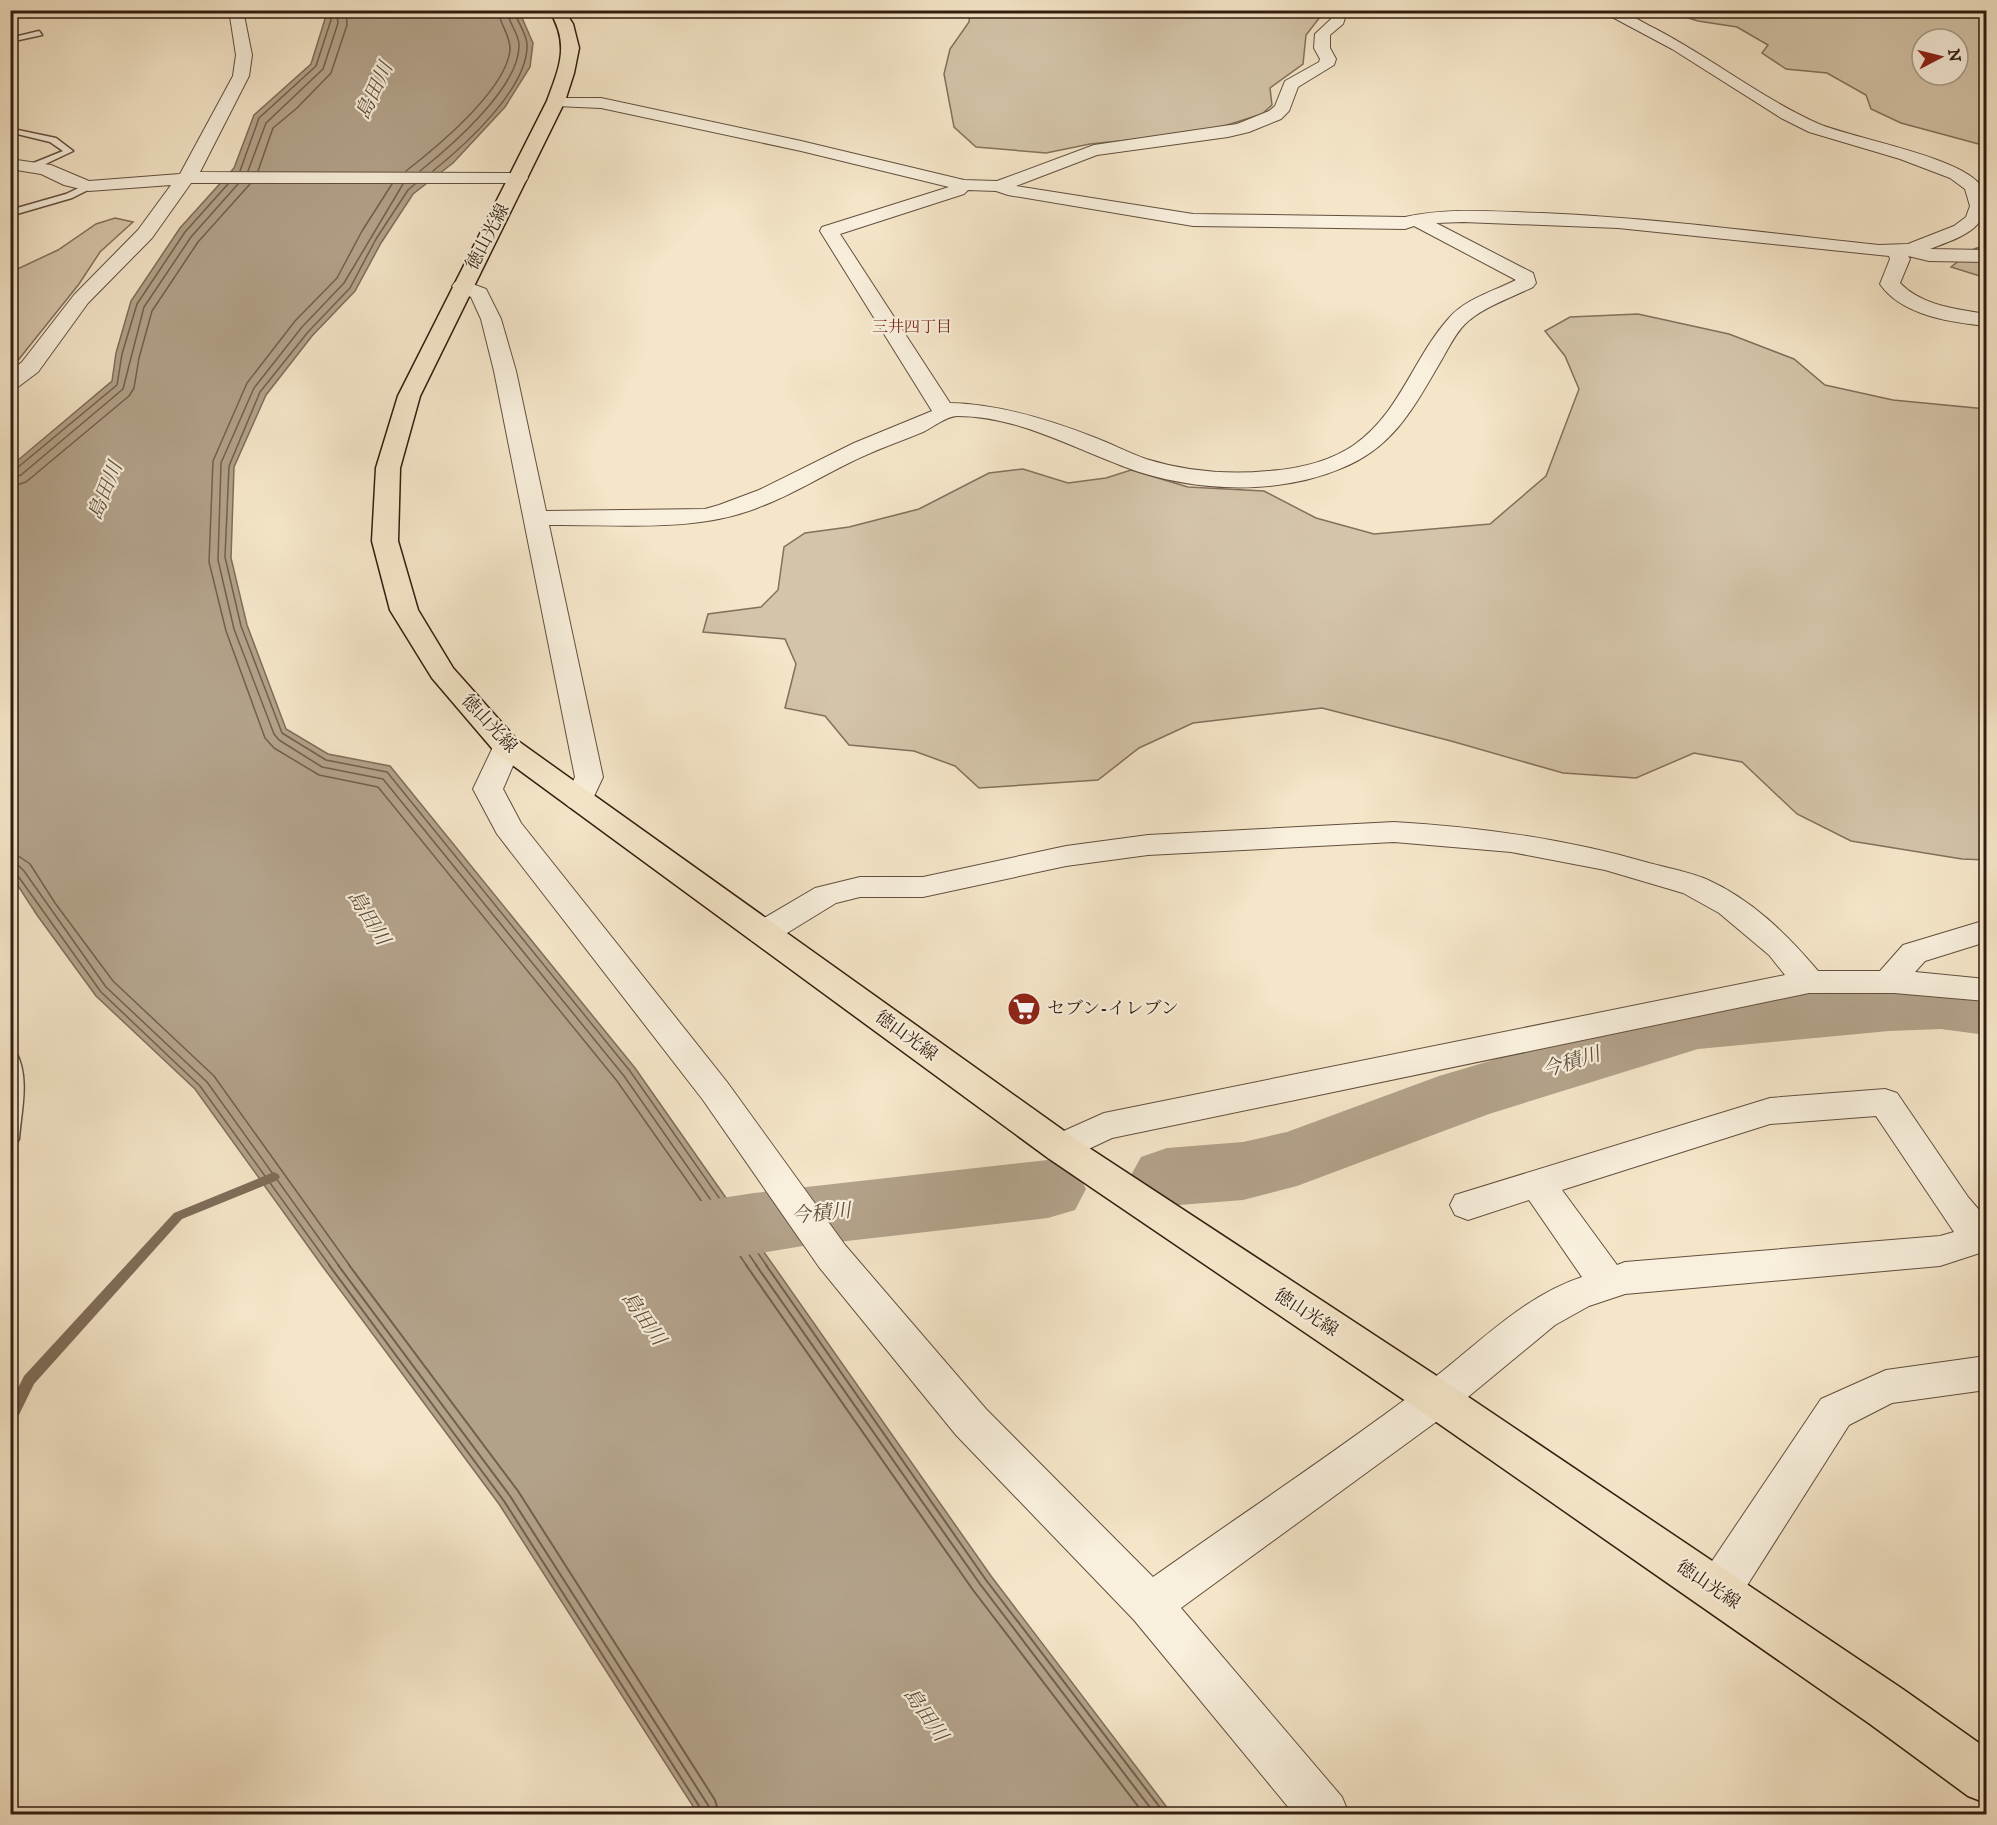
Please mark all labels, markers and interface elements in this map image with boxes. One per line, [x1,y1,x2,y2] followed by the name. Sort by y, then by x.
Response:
[1910,27,1970,87] north arrow
[1943,48,1965,63] text: N
[351,57,400,123] water label: 島田川
[461,200,515,274] street label: 徳山光線
[872,317,952,337] district label: 三井四丁目
[83,457,130,523] water label: 島田川
[456,690,522,758] street label: 徳山光線
[342,886,396,952] water label: 島田川
[1006,991,1042,1027] supermarket icon: セブン-イレブン
[1047,998,1179,1020] place label: セブン-イレブン
[870,1006,942,1066] street label: 徳山光線
[1539,1042,1605,1084] water label: 今積川
[790,1198,854,1230] water label: 今積川
[1270,1284,1342,1342] street label: 徳山光線
[616,1287,672,1352] water label: 島田川
[1672,1556,1744,1614] street label: 徳山光線
[898,1683,954,1748] water label: 島田川

